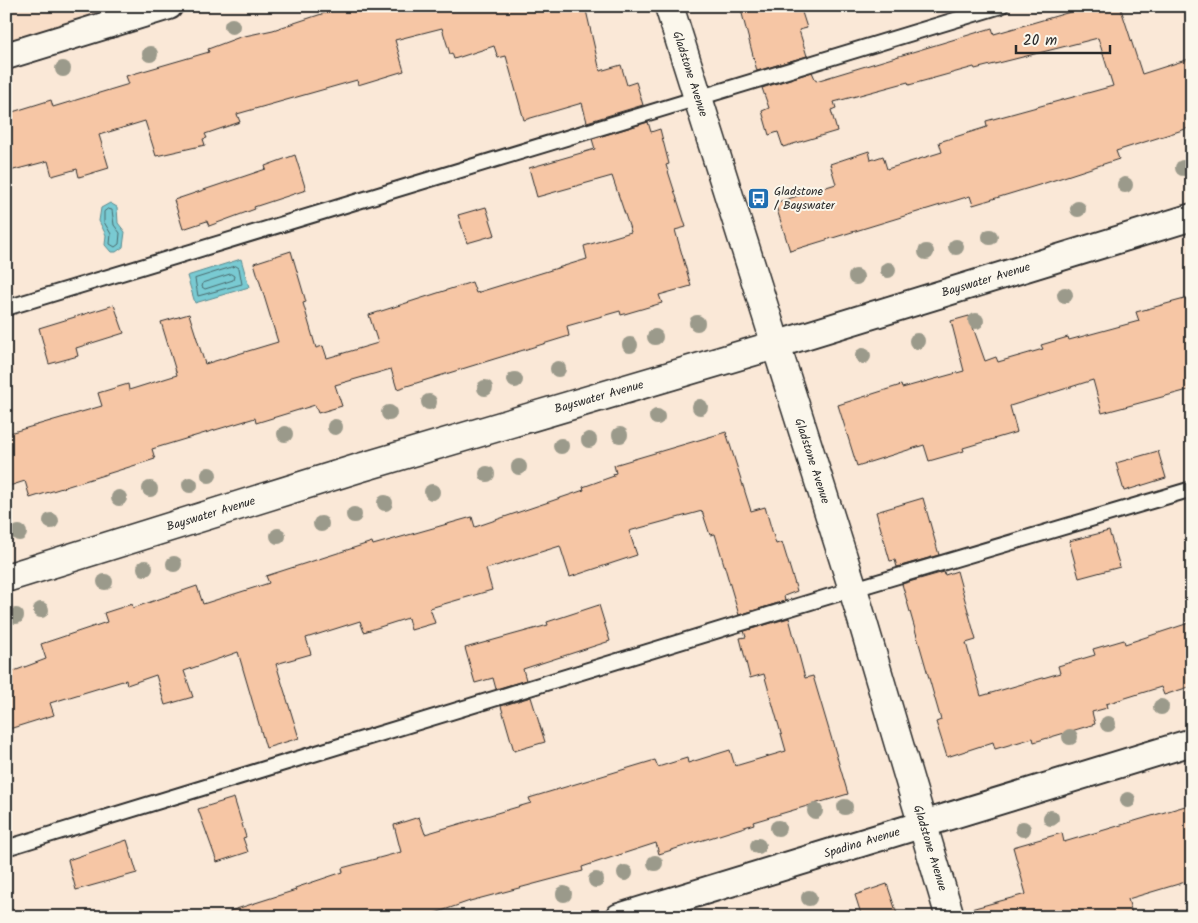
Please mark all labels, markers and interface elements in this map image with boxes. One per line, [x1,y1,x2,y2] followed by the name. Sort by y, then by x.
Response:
[1016,22,1109,54] scale bar
[667,29,713,120] street label: Gladstone Avenue
[1023,29,1057,53] text: 20 m
[774,182,836,215] place label: Gladstone / Bayswater
[746,186,770,210] bus stop icon: Gladstone / Bayswater
[939,257,1033,303] street label: Bayswater Avenue
[552,375,646,419] street label: Bayswater Avenue
[789,416,835,507] street label: Gladstone Avenue
[164,491,258,537] street label: Bayswater Avenue
[908,803,952,894] street label: Gladstone Avenue
[822,822,903,864] street label: Spadina Avenue

